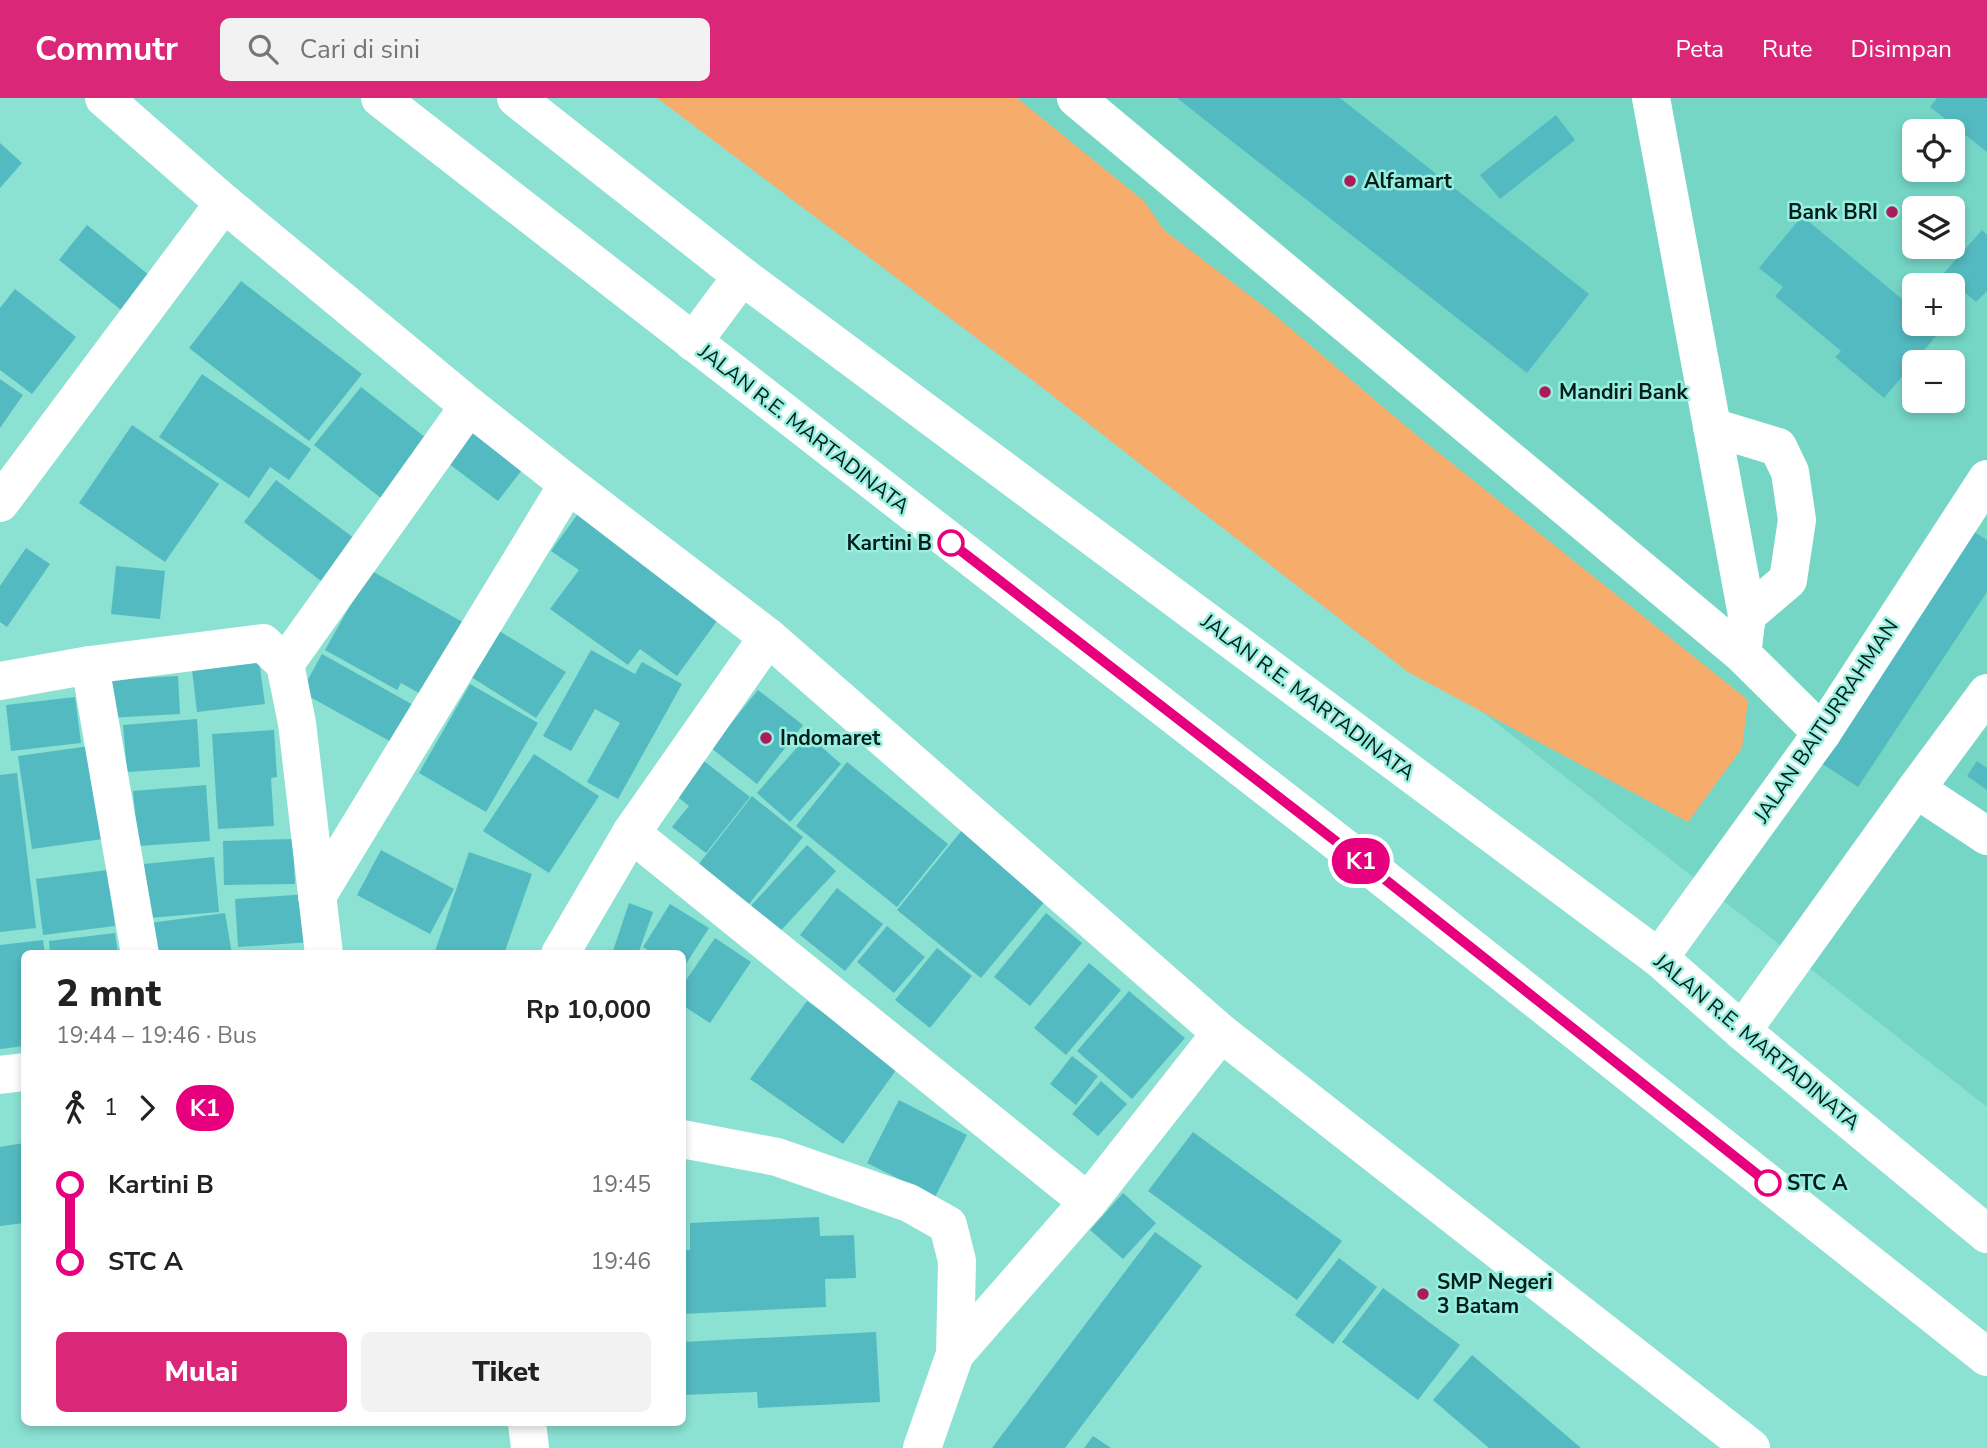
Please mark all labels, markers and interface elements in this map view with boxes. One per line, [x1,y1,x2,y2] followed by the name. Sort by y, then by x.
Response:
[220,18,710,81] search box
[35,27,178,72] text: Commutr
[244,30,282,68] icon: search
[300,32,420,67] text: Cari di sini
[1675,33,1724,65] text: Peta
[1762,33,1813,65] text: Rute
[1851,33,1952,65] text: Disimpan
[1902,119,1965,413] map controls
[1902,119,1965,182] button: locate
[1364,167,1453,195] place label: Alfamart
[1342,173,1358,189] marker: Alfamart
[1902,196,1965,259] button: layers
[1788,198,1878,226] place label: Bank BRI
[1884,204,1900,220] marker: Bank BRI
[1902,273,1965,336] button: +
[692,337,915,520] street label: JALAN R.E. MARTADINATA
[1902,350,1965,413] button: −
[1559,378,1688,406] place label: Mandiri Bank
[1537,384,1553,400] marker: Mandiri Bank
[847,529,932,557] place label: Kartini B
[938,530,964,556] marker: Kartini B
[1195,607,1421,787] street label: JALAN R.E. MARTADINATA
[1747,614,1905,829] street label: JALAN BAITURRAHMAN
[780,724,881,752] place label: Indomaret
[758,730,774,746] marker: Indomaret
[1330,838,1392,884] line badge: K1
[1346,845,1376,877] text: K1
[1647,947,1866,1137] street label: JALAN R.E. MARTADINATA
[56,968,161,1019] text: 2 mnt
[526,992,651,1027] text: Rp 10,000
[56,1020,257,1051] text: 19:44 – 19:46 · Bus
[56,1089,94,1127] icon: walk
[128,1089,166,1127] icon: forward
[104,1092,118,1123] text: 1
[190,1092,220,1124] text: K1
[108,1167,214,1202] text: Kartini B
[591,1169,651,1200] text: 19:45
[1787,1169,1848,1197] place label: STC A
[1755,1170,1781,1196] marker: STC A
[108,1244,183,1279] text: STC A
[591,1246,651,1277] text: 19:46
[1437,1268,1553,1320] place label: SMP Negeri 3 Batam
[1415,1286,1431,1302] marker: SMP Negeri 3 Batam
[56,1332,347,1412] button: Mulai
[361,1332,651,1412] button: Tiket

